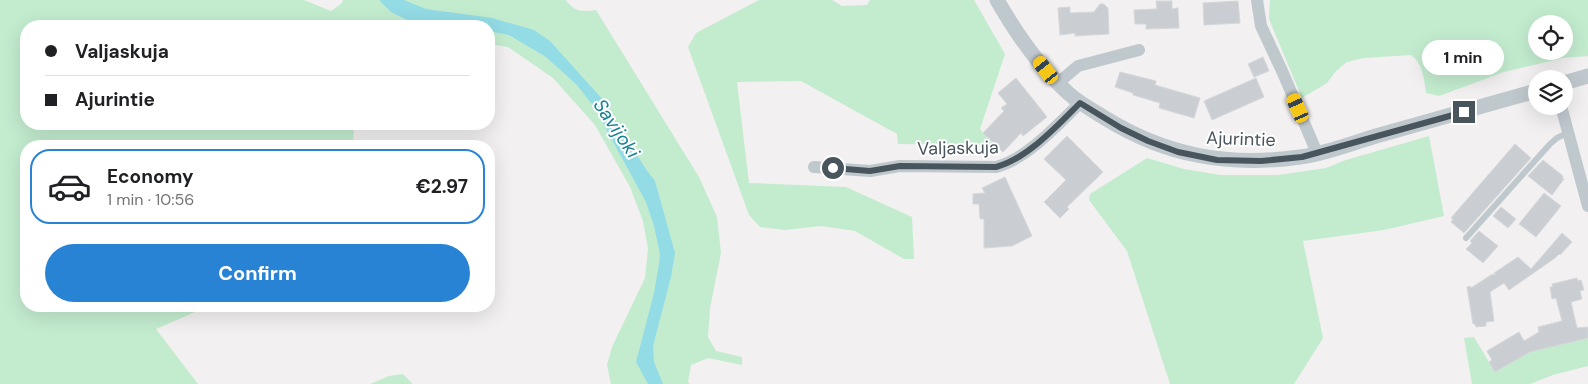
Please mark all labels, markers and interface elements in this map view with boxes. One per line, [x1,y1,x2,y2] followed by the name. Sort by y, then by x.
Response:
[1528,15,1573,115] map controls
[1528,15,1573,60] button: locate
[75,39,169,64] text: Valjaskuja
[1423,39,1505,74] callout: 1 min
[1444,47,1482,68] text: 1 min
[1030,54,1061,86] car
[1528,70,1573,115] button: layers
[75,87,155,112] text: Ajurintie
[1285,91,1310,125] car
[588,94,646,163] water label: Savijoki
[1453,101,1475,123] route end
[1206,126,1276,152] street label: Ajurintie
[917,135,999,161] street label: Valjaskuja
[822,157,844,179] route start
[47,164,92,209] icon: car
[107,164,194,189] text: Economy
[416,174,468,199] text: €2.97
[107,189,194,210] text: 1 min · 10:56
[45,244,470,302] button: Confirm

